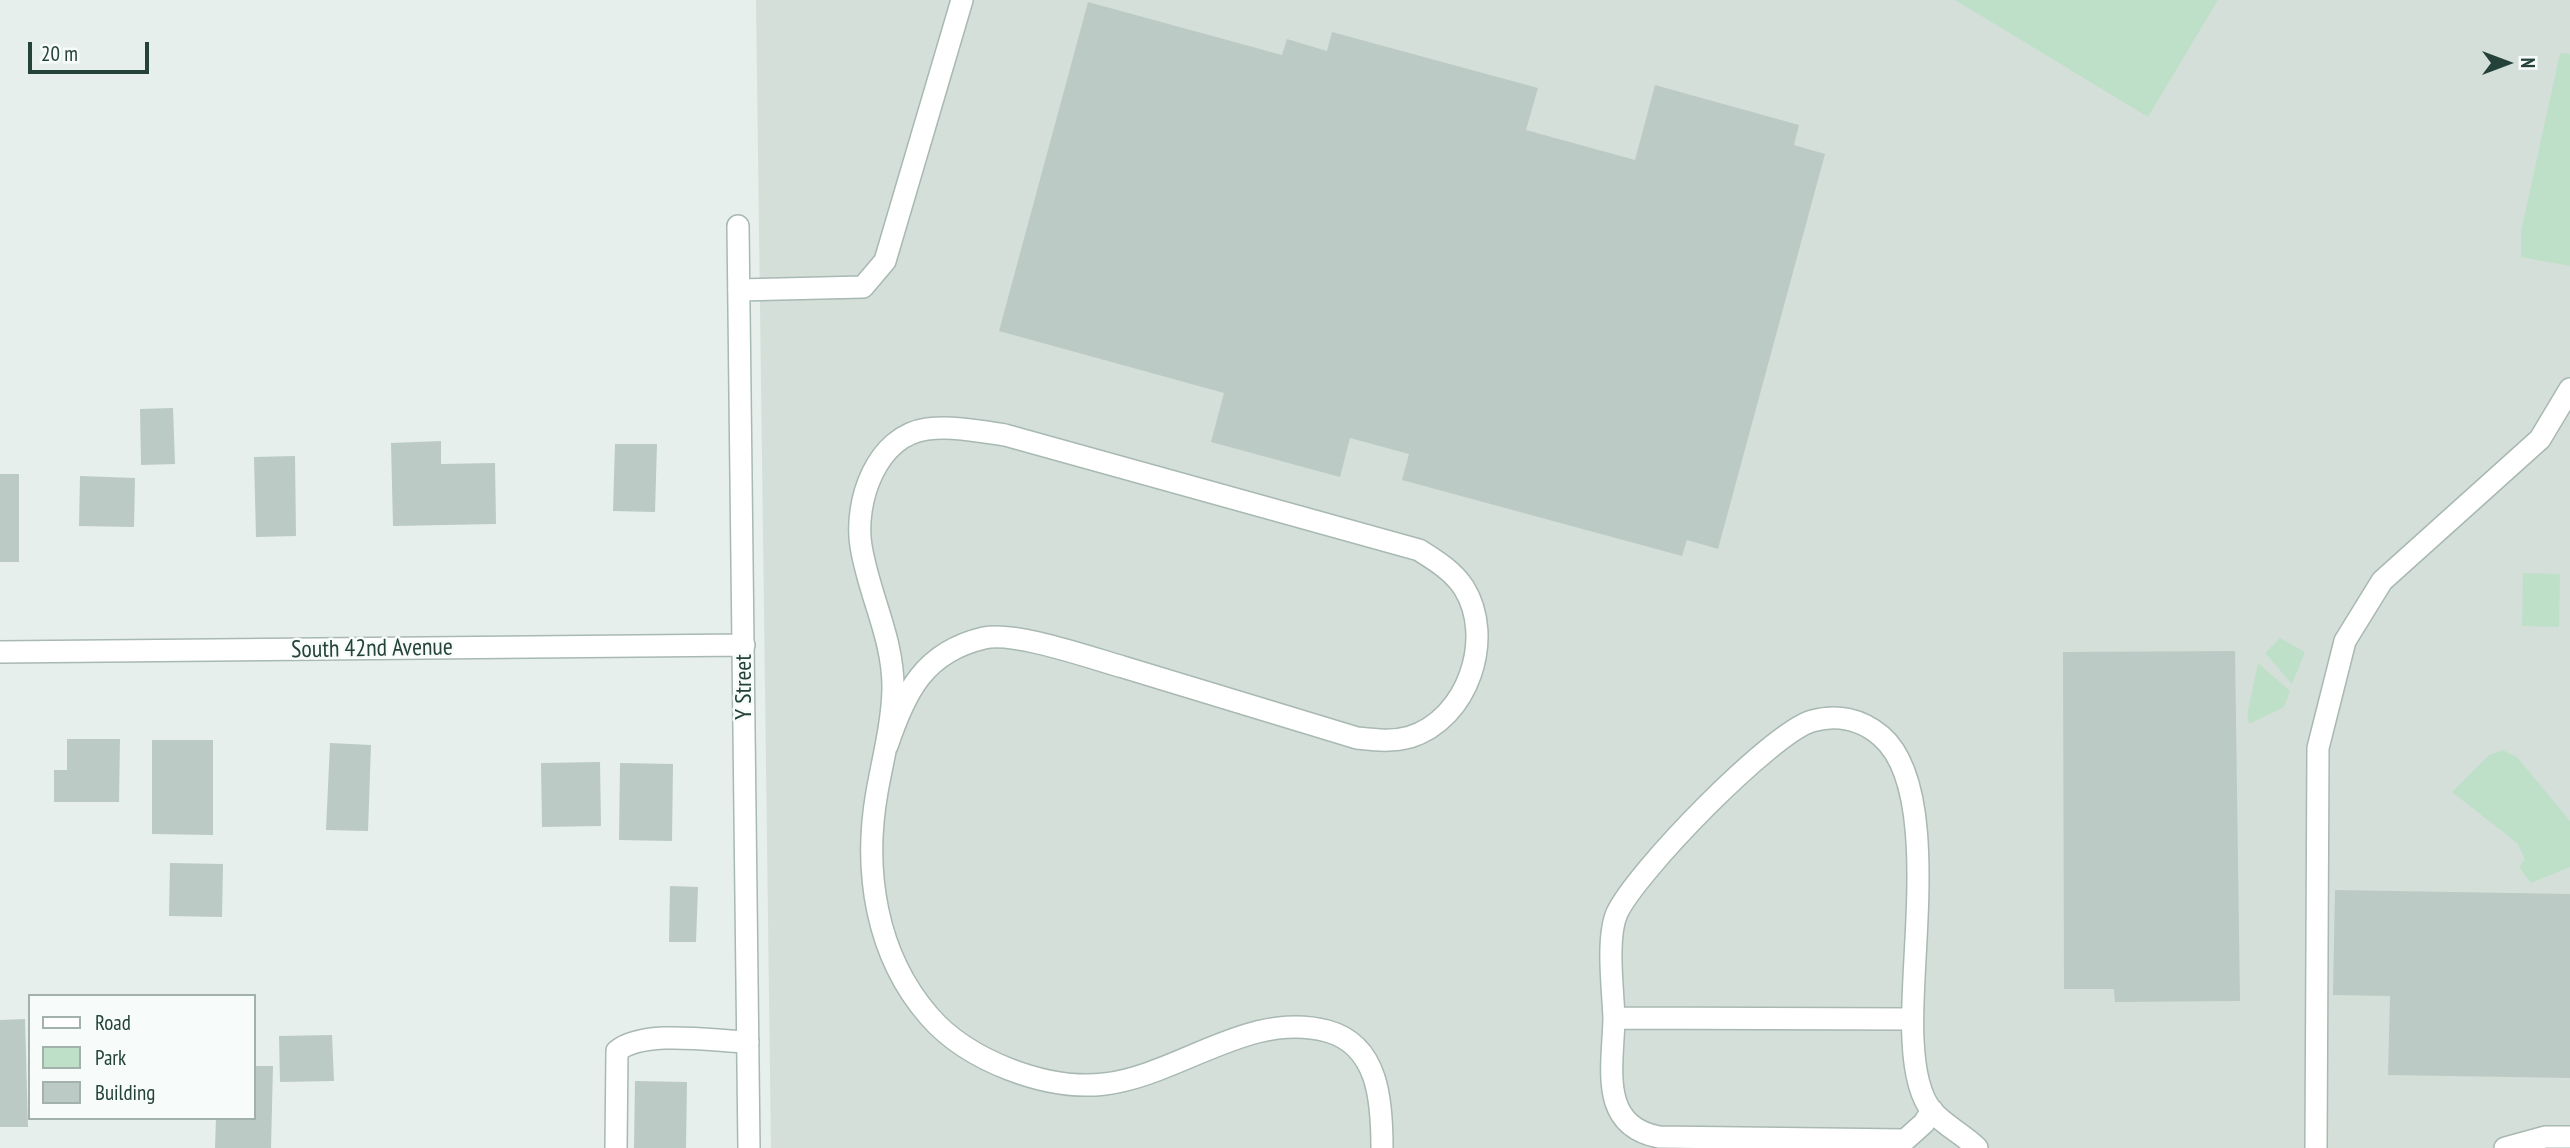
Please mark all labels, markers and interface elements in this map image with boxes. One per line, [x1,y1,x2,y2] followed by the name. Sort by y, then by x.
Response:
[32,28,152,72] scale bar
[2472,28,2542,98] north arrow
[41,40,78,67] text: 20 m
[2516,58,2540,68] text: N
[291,633,453,665] street label: South 42nd Avenue
[730,654,758,720] street label: Y Street
[28,994,256,1120] legend
[95,1009,131,1036] text: Road
[95,1044,126,1071] text: Park
[95,1079,155,1106] text: Building

